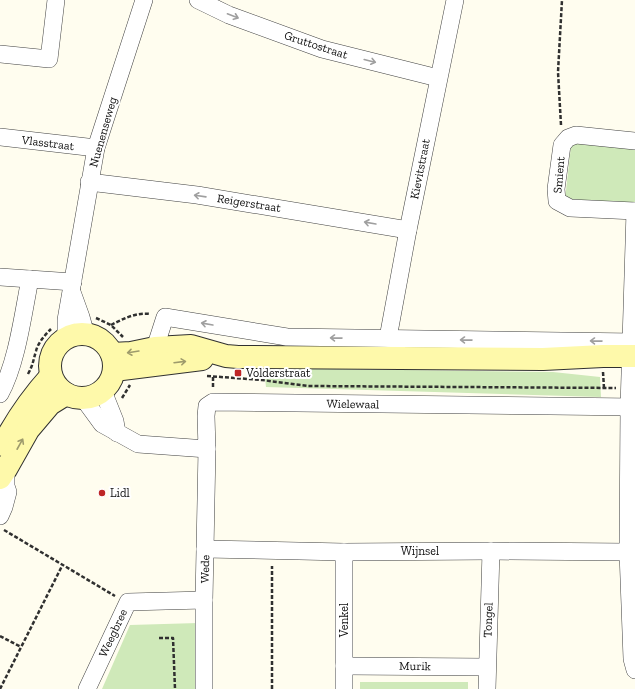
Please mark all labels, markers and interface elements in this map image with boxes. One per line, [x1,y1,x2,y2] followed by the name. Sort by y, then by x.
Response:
[227,12,239,20] one-way arrow
[282,28,350,62] street label: Gruttostraat
[363,57,376,65] one-way arrow
[86,95,120,169] street label: Nuenenseweg
[20,133,76,153] street label: Vlasstraat
[407,137,433,200] street label: Kievitstraat
[550,155,568,194] street label: Smient
[216,191,282,215] street label: Reigerstraat
[194,192,207,200] one-way arrow
[364,219,377,227] one-way arrow
[201,320,214,328] one-way arrow
[330,334,343,342] one-way arrow
[460,336,473,343] one-way arrow
[590,338,603,345] one-way arrow
[127,348,140,356] one-way arrow
[173,358,186,365] one-way arrow
[245,366,311,380] place label: Volderstraat
[233,368,243,378] marker: Volderstraat
[327,397,379,411] street label: Wielewaal
[17,439,24,451] one-way arrow
[110,486,130,500] place label: Lidl
[97,488,107,498] marker: Lidl
[401,544,439,559] street label: Wijnsel
[198,554,212,583] street label: Wede
[480,602,496,638] street label: Tongel
[337,603,351,638] street label: Venkel
[96,607,130,659] street label: Weegbree
[399,659,432,673] street label: Murik

